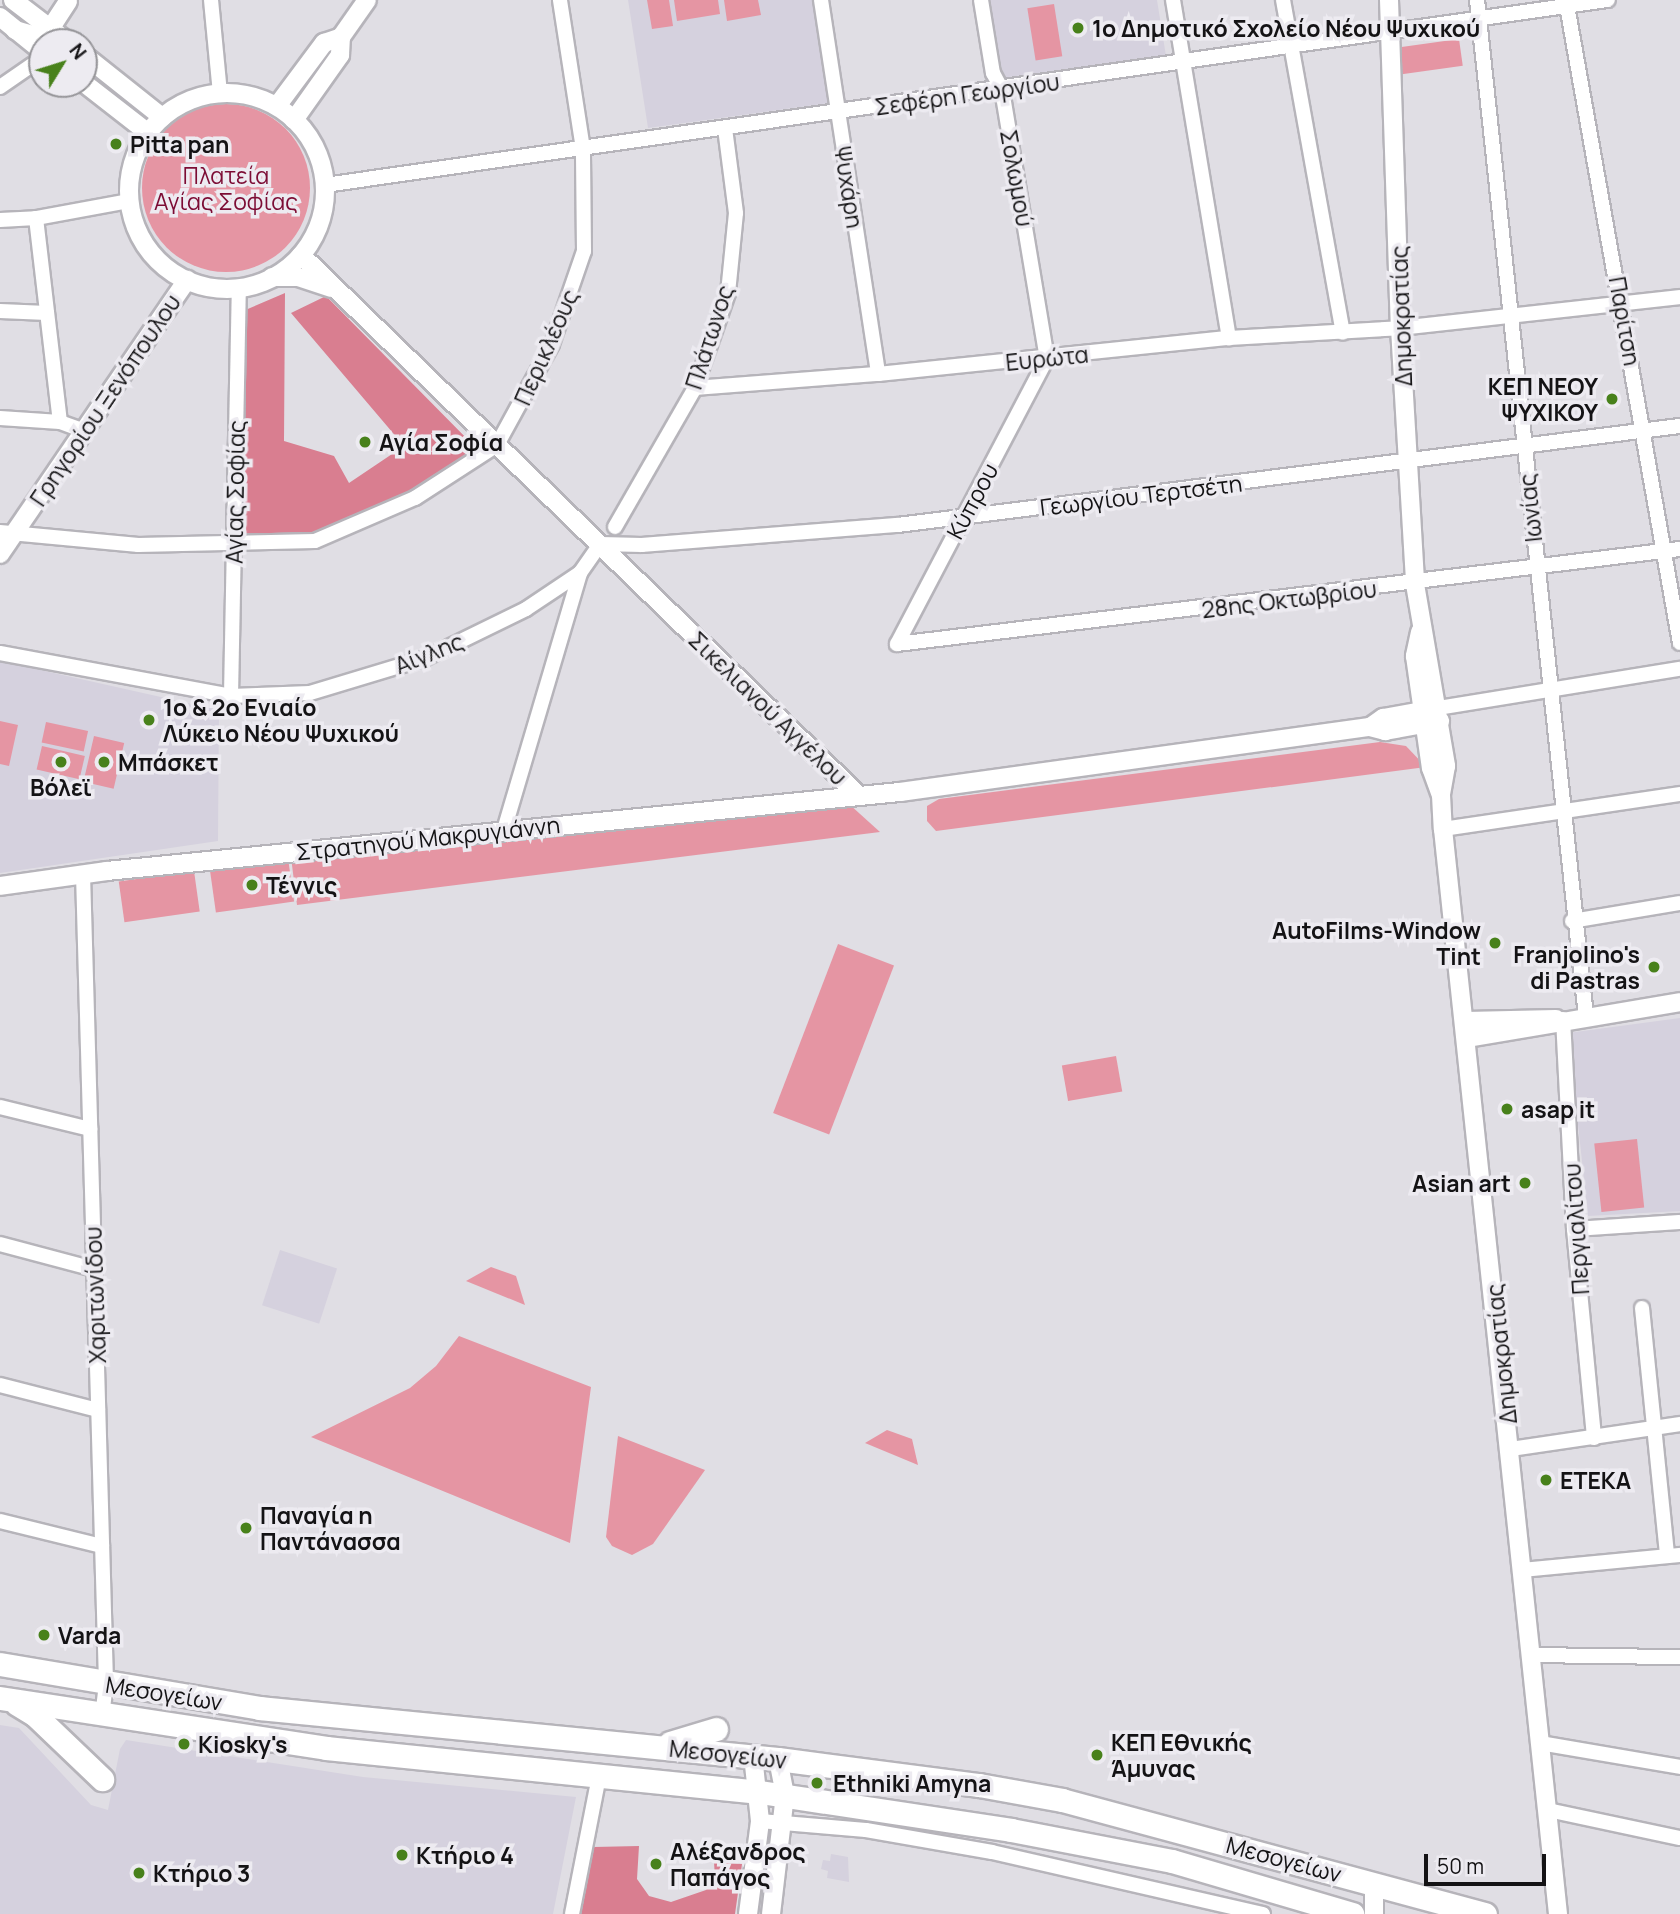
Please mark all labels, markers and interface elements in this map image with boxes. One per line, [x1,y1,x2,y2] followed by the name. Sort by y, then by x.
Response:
[1092,14,1480,42] place label: 1ο Δημοτικό Σχολείο Νέου Ψυχικού
[1070,20,1086,36] marker: 1ο Δημοτικό Σχολείο Νέου Ψυχικού
[28,28,98,98] north arrow
[64,38,92,65] text: N
[873,67,1061,121] street label: Σεφέρη Γεωργίου
[995,127,1039,229] street label: Σολωμού
[130,130,229,158] place label: Pitta pan
[108,136,124,152] marker: Pitta pan
[829,144,869,230] street label: Ψυχάρη
[154,161,298,215] park label: Πλατεία Αγίας Σοφίας
[1385,245,1417,387] street label: Δημοκρατίας
[1604,274,1646,368] street label: Παρίτση
[679,281,739,393] street label: Πλάτωνος
[508,285,584,409] street label: Περικλέους
[24,289,186,511] street label: Γρηγορίου Ξενόπουλου
[1004,340,1090,376] street label: Ευρώτα
[1488,372,1598,426] place label: ΚΕΠ ΝΕΟΥ ΨΥΧΙΚΟΥ
[1604,391,1620,407] marker: ΚΕΠ ΝΕΟΥ ΨΥΧΙΚΟΥ
[220,420,250,564] street label: Αγίας Σοφίας
[379,428,503,456] place label: Αγία Σοφία
[357,434,373,450] marker: Αγία Σοφία
[941,458,1003,544] street label: Κύπρου
[1038,469,1244,521] street label: Γεωργίου Τερτσέτη
[1513,472,1547,544] street label: Ιωνίας
[1200,575,1378,623] street label: 28ης Οκτωβρίου
[683,626,853,790] street label: Σικελιανού Αγγέλου
[391,627,467,679] street label: Αίγλης
[163,693,399,747] place label: 1ο & 2ο Ενιαίο Λύκειο Νέου Ψυχικού
[141,712,157,728] marker: 1ο & 2ο Ενιαίο Λύκειο Νέου Ψυχικού
[118,748,219,776] place label: Μπάσκετ
[53,754,69,770] marker: Βόλεϊ
[96,754,112,770] marker: Μπάσκετ
[30,773,92,801] place label: Βόλεϊ
[295,810,561,866] street label: Στρατηγού Μακρυγιάννη
[266,871,337,899] place label: Τέννις
[244,877,260,893] marker: Τέννις
[1272,916,1481,970] place label: AutoFilms-Window Tint
[1487,935,1503,951] marker: AutoFilms-Window Tint
[1513,940,1640,994] place label: Franjolino's di Pastras
[1646,959,1662,975] marker: Franjolino's di Pastras
[1521,1095,1595,1123] place label: asap it
[1499,1101,1515,1117] marker: asap it
[1558,1162,1594,1296] street label: Περγιαλίτου
[1412,1169,1511,1197] place label: Asian art
[1517,1175,1533,1191] marker: Asian art
[79,1226,111,1364] street label: Χαριτωνίδου
[1480,1282,1522,1426] street label: Δημοκρατίας
[1560,1466,1631,1494] place label: ΕΤΕΚΑ
[1538,1472,1554,1488] marker: ΕΤΕΚΑ
[260,1501,401,1555] place label: Παναγία η Παντάνασσα
[238,1520,254,1536] marker: Παναγία η Παντάνασσα
[58,1621,121,1649] place label: Varda
[36,1627,52,1643] marker: Varda
[104,1670,224,1716] street label: Μεσογείων
[1111,1728,1252,1782] place label: ΚΕΠ Εθνικής Άμυνας
[198,1730,288,1758] place label: Kiosky's
[668,1734,788,1774] street label: Μεσογείων
[176,1736,192,1752] marker: Kiosky's
[1089,1747,1105,1763] marker: ΚΕΠ Εθνικής Άμυνας
[833,1769,991,1797] place label: Ethniki Amyna
[807,1773,827,1793] marker: Ethniki Amyna
[1223,1830,1345,1888] street label: Μεσογείων
[670,1837,806,1891] place label: Αλέξανδρος Παπάγος
[1428,1840,1550,1884] scale bar
[416,1841,514,1869] place label: Κτήριο 4
[394,1847,410,1863] marker: Κτήριο 4
[1437,1852,1484,1880] text: 50 m
[648,1856,664,1872] marker: Αλέξανδρος Παπάγος
[153,1859,250,1887] place label: Κτήριο 3
[131,1865,147,1881] marker: Κτήριο 3

